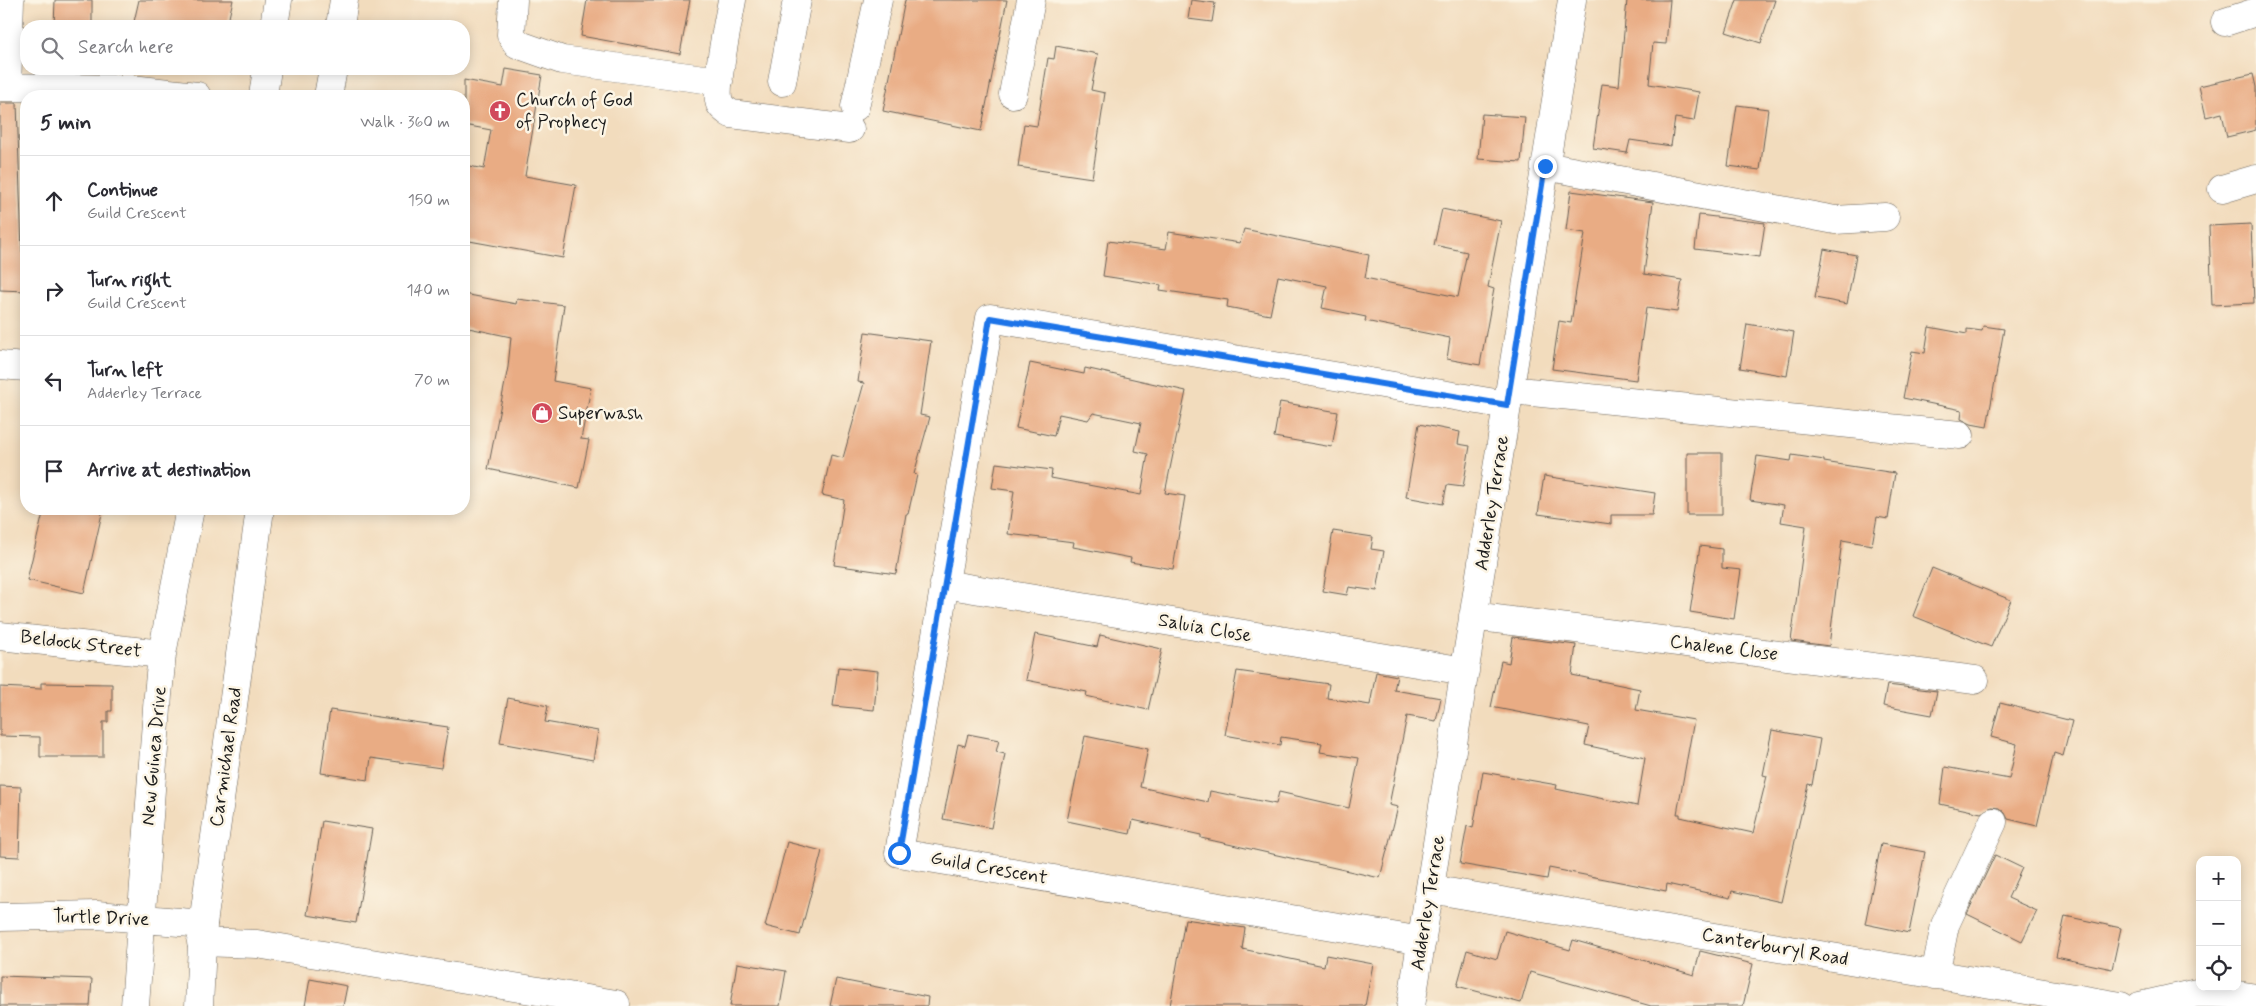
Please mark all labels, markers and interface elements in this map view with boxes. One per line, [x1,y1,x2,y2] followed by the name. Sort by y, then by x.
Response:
[20,20,470,75] search box
[38,34,66,62] icon: search
[78,35,174,60] text: Search here
[516,88,633,136] place label: Church of God of Prophecy
[488,99,512,123] church icon: Church of God of Prophecy
[40,109,92,137] text: 5 min
[360,112,450,133] text: Walk · 360 m
[1534,155,1557,178] route end
[87,178,158,203] text: Continue
[40,187,68,215] icon: ahead
[408,190,450,211] text: 150 m
[87,203,187,224] text: Guild Crescent
[87,268,171,293] text: Turn right
[40,277,68,305] icon: right
[406,280,450,301] text: 140 m
[87,293,187,314] text: Guild Crescent
[87,358,163,383] text: Turn left
[40,367,68,395] icon: left
[414,370,450,391] text: 70 m
[87,383,202,404] text: Adderley Terrace
[530,401,554,425] shop icon: Superwash
[558,401,643,426] place label: Superwash
[1469,434,1515,572] street label: Adderley Terrace
[40,457,68,485] icon: arrive
[87,458,251,483] text: Arrive at destination
[1156,607,1254,649] street label: Saluia Close
[19,624,143,664] street label: Beldock Street
[1668,629,1780,667] street label: Chalene Close
[135,685,173,827] street label: New Guinea Drive
[204,686,248,828] street label: Carmichael Road
[1405,834,1451,972] street label: Adderley Terrace
[888,842,911,865] route start
[928,845,1050,891] street label: Guild Crescent
[2196,856,2241,991] map controls
[2196,856,2241,901] button: +
[2196,901,2241,946] button: −
[52,904,150,932] street label: Turtle Drive
[1700,922,1850,973] street label: Canterburyl Road
[2196,946,2241,991] button: locate

